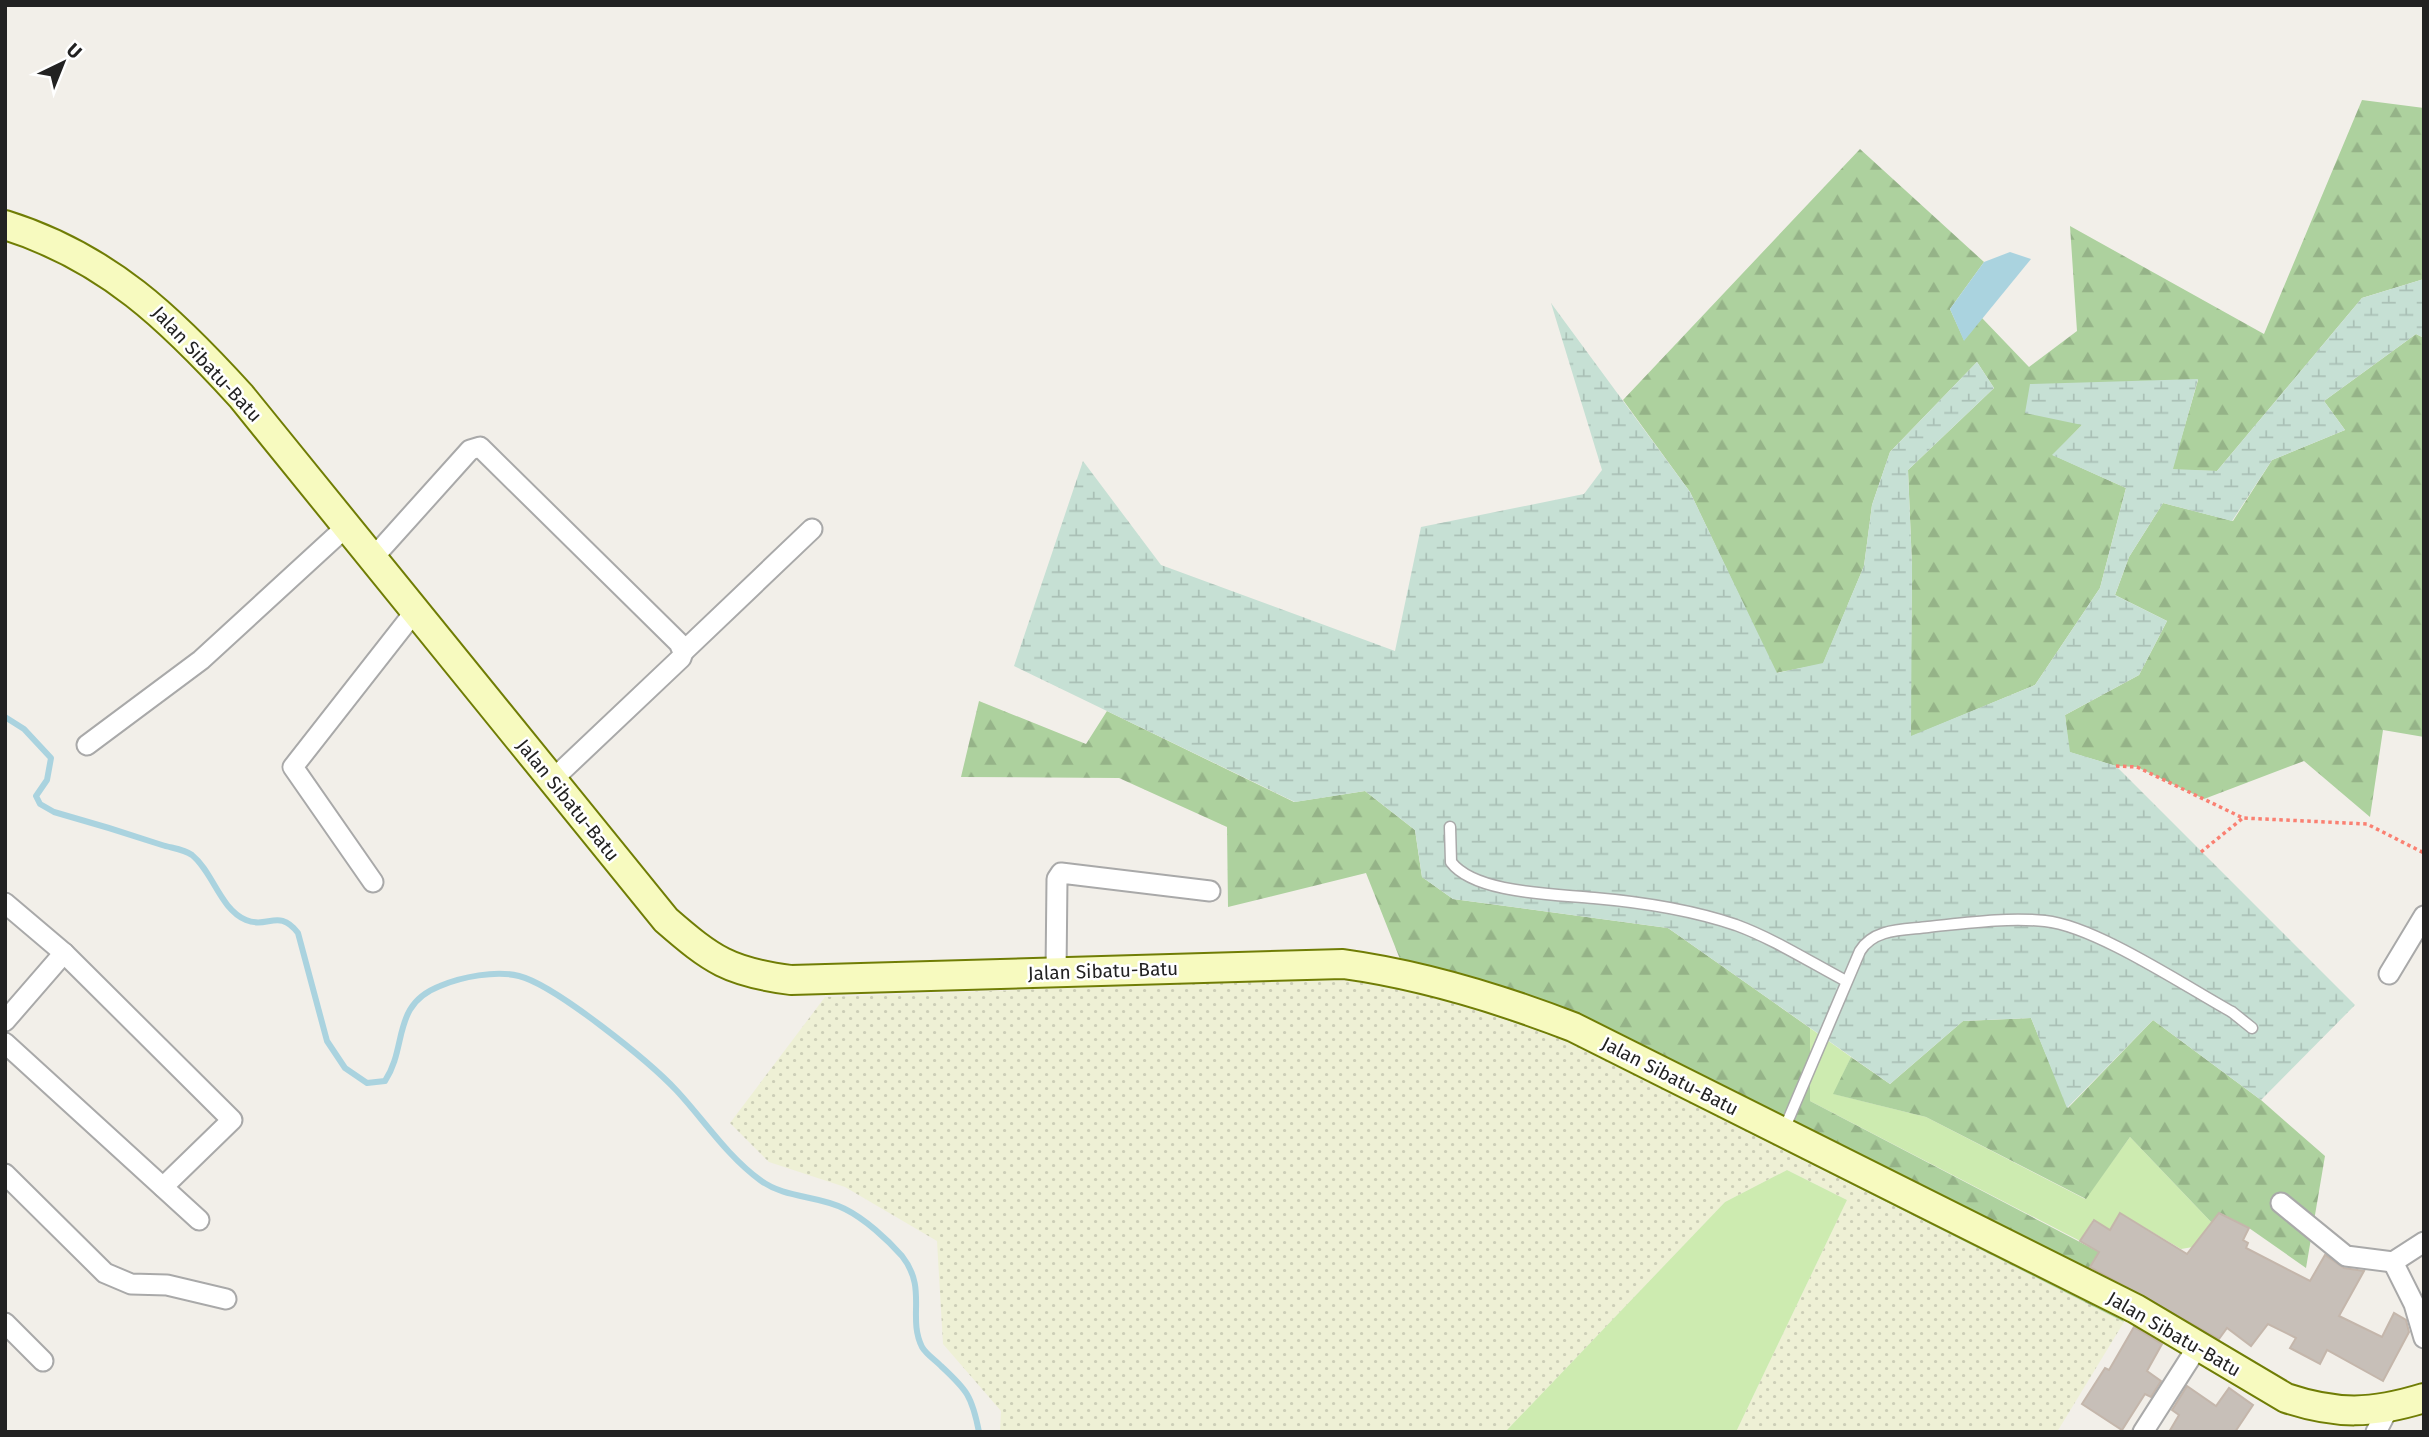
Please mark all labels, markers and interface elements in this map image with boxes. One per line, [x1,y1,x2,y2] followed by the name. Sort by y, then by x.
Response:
[28,28,98,98] north arrow
[62,38,87,64] text: U
[147,301,267,427] street label: Jalan Sibatu-Batu
[512,734,624,866] street label: Jalan Sibatu-Batu
[1027,957,1179,985] street label: Jalan Sibatu-Batu
[1598,1032,1742,1120] street label: Jalan Sibatu-Batu
[2103,1286,2245,1382] street label: Jalan Sibatu-Batu

